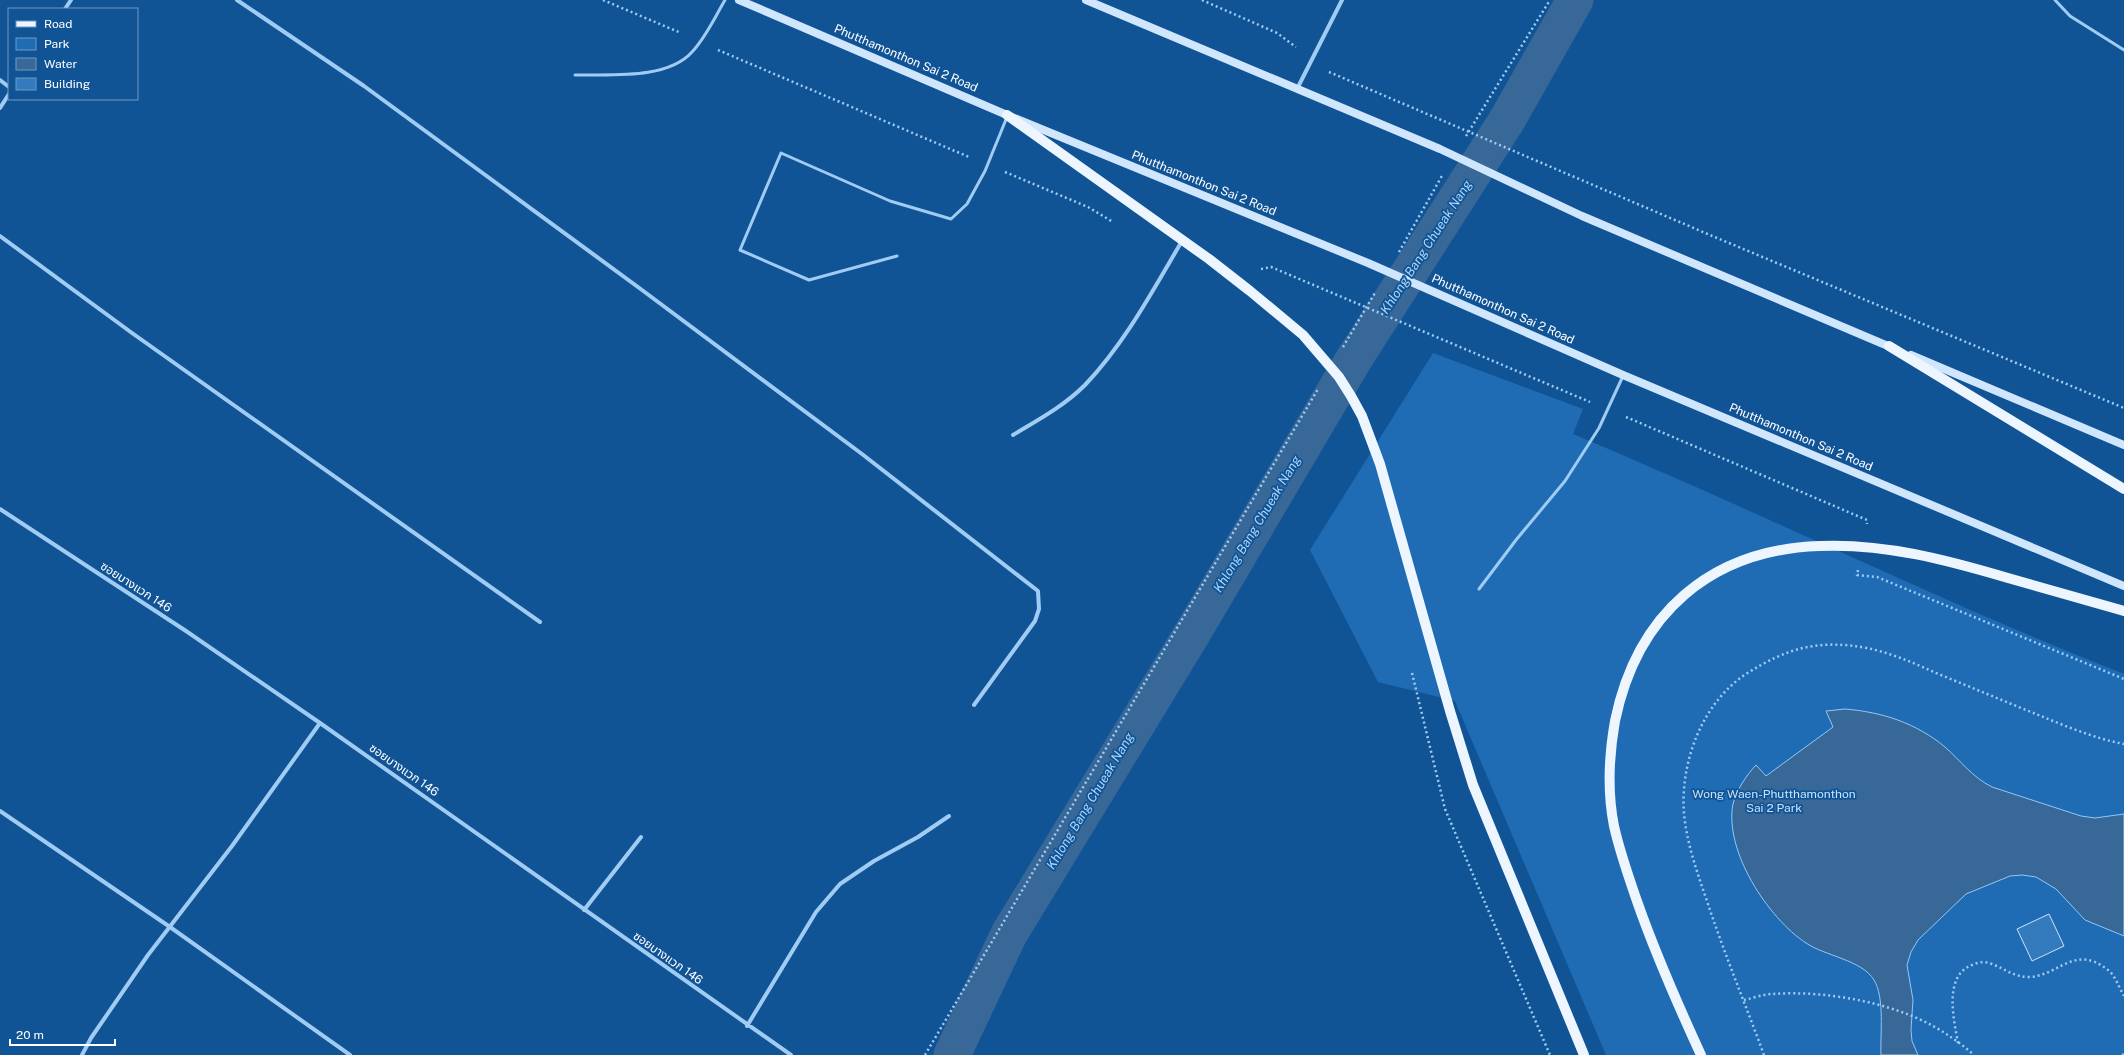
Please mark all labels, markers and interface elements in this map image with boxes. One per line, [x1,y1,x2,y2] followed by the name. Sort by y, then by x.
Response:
[8,8,138,100] legend
[44,17,72,31] text: Road
[832,21,980,95] street label: Phutthamonthon Sai 2 Road
[44,37,70,51] text: Park
[44,57,78,71] text: Water
[44,77,90,91] text: Building
[1130,148,1278,218] street label: Phutthamonthon Sai 2 Road
[1377,177,1475,317] water label: Khlong Bang Chueak Nang
[1429,271,1577,347] street label: Phutthamonthon Sai 2 Road
[1727,400,1875,474] street label: Phutthamonthon Sai 2 Road
[1210,453,1304,595] water label: Khlong Bang Chueak Nang
[98,559,174,615] street label: ซอยบางแวก 146
[1043,730,1137,872] water label: Khlong Bang Chueak Nang
[366,741,442,799] street label: ซอยบางแวก 146
[1692,787,1856,815] park label: Wong Waen-Phutthamonthon Sai 2 Park
[630,929,706,987] street label: ซอยบางแวก 146
[10,1021,115,1047] scale bar
[16,1028,44,1042] text: 20 m

